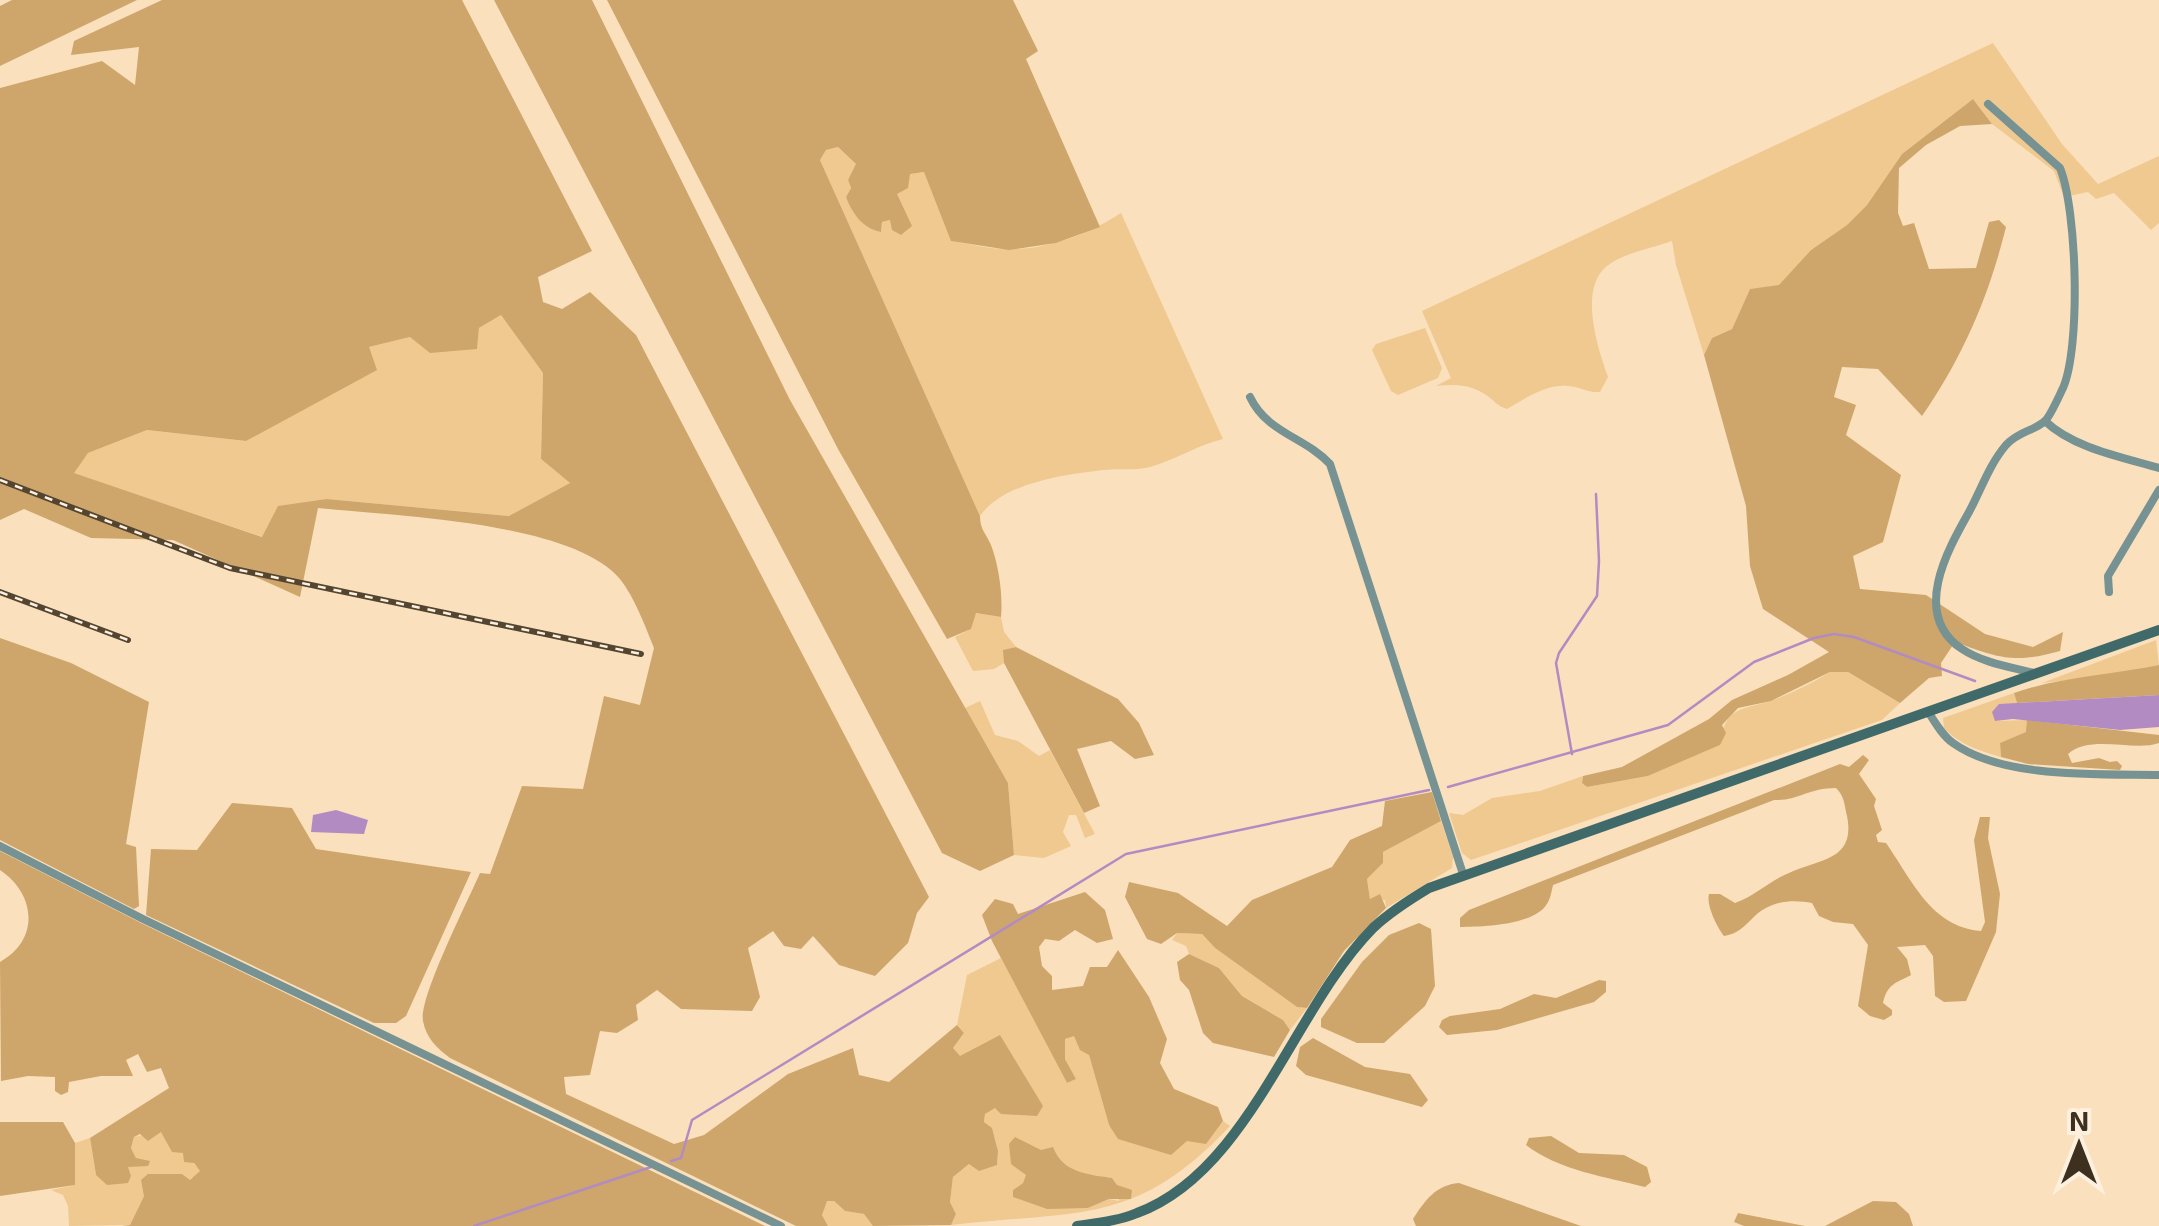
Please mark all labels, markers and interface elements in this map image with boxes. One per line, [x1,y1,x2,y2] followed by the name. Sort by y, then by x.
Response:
[2029,1096,2129,1196] north arrow
[2069,1103,2089,1137] text: N

